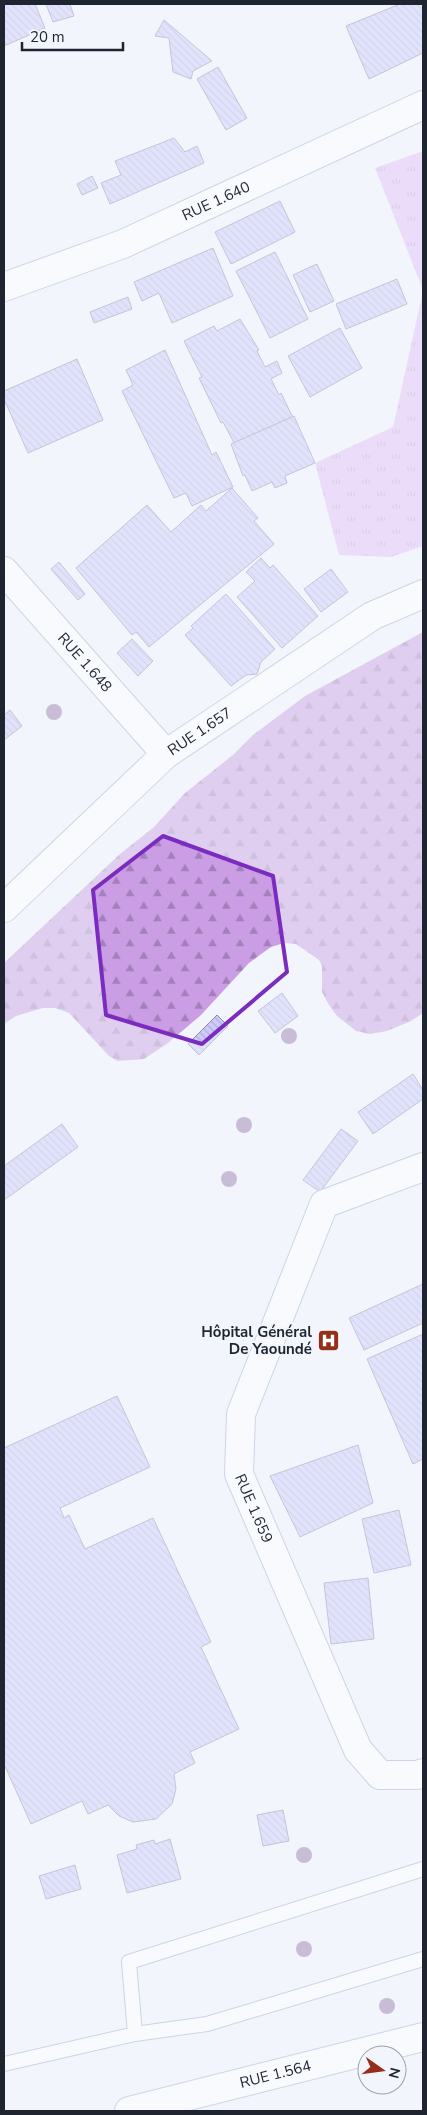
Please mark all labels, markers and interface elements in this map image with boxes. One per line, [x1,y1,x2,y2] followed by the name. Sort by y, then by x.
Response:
[22,20,124,52] scale bar
[30,27,65,47] text: 20 m
[179,176,253,225] street label: RUE 1.640
[53,628,117,696] street label: RUE 1.648
[164,703,236,760] street label: RUE 1.657
[201,1322,312,1359] place label: Hôpital Général De Yaoundé
[316,1329,340,1353] hospital icon: Hôpital Général De Yaoundé
[230,1471,277,1546] street label: RUE 1.659
[357,2045,407,2095] north arrow
[238,2056,313,2093] street label: RUE 1.564
[384,2066,405,2080] text: N

